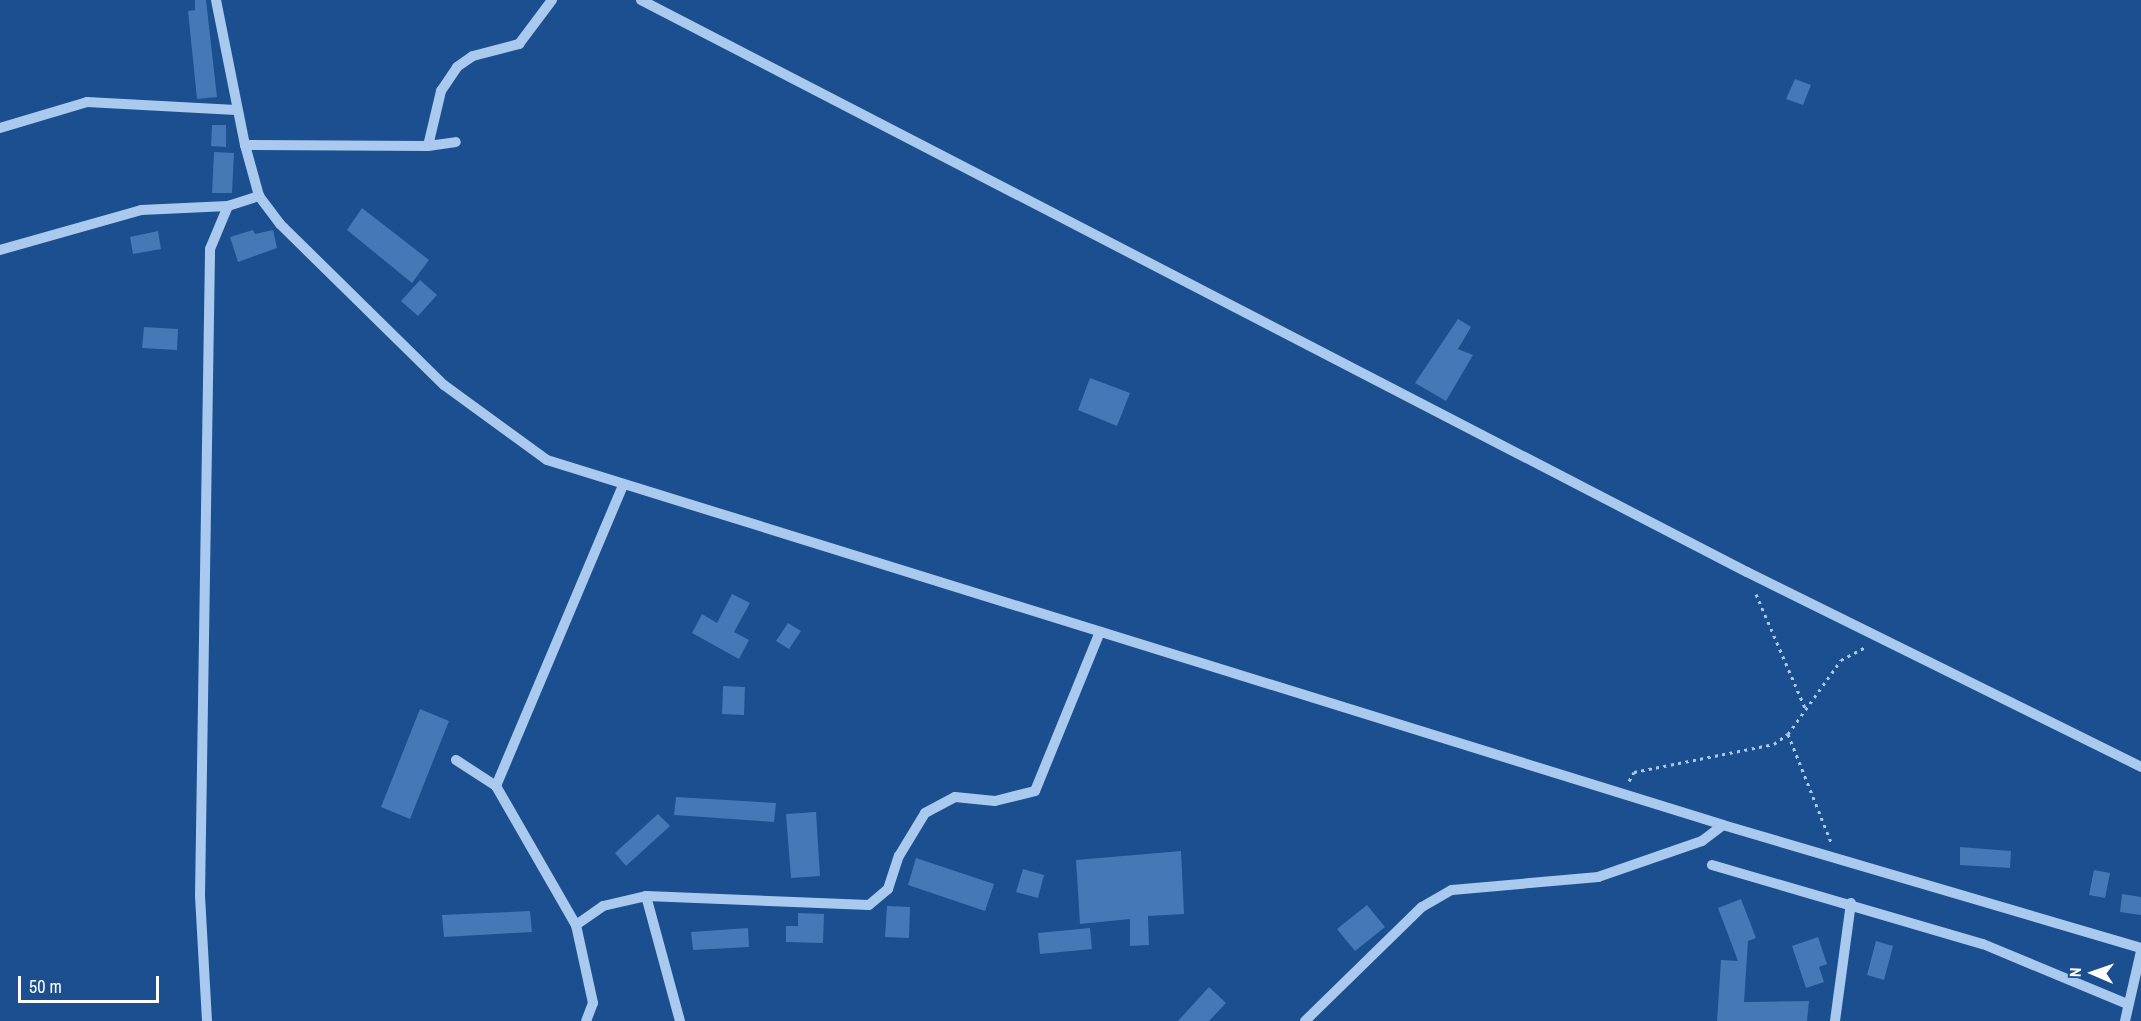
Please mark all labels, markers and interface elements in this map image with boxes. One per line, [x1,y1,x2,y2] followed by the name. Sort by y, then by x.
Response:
[2063,943,2123,1003] north arrow
[21,964,162,1002] scale bar
[2064,967,2086,978] text: N
[29,974,62,999] text: 50 m

